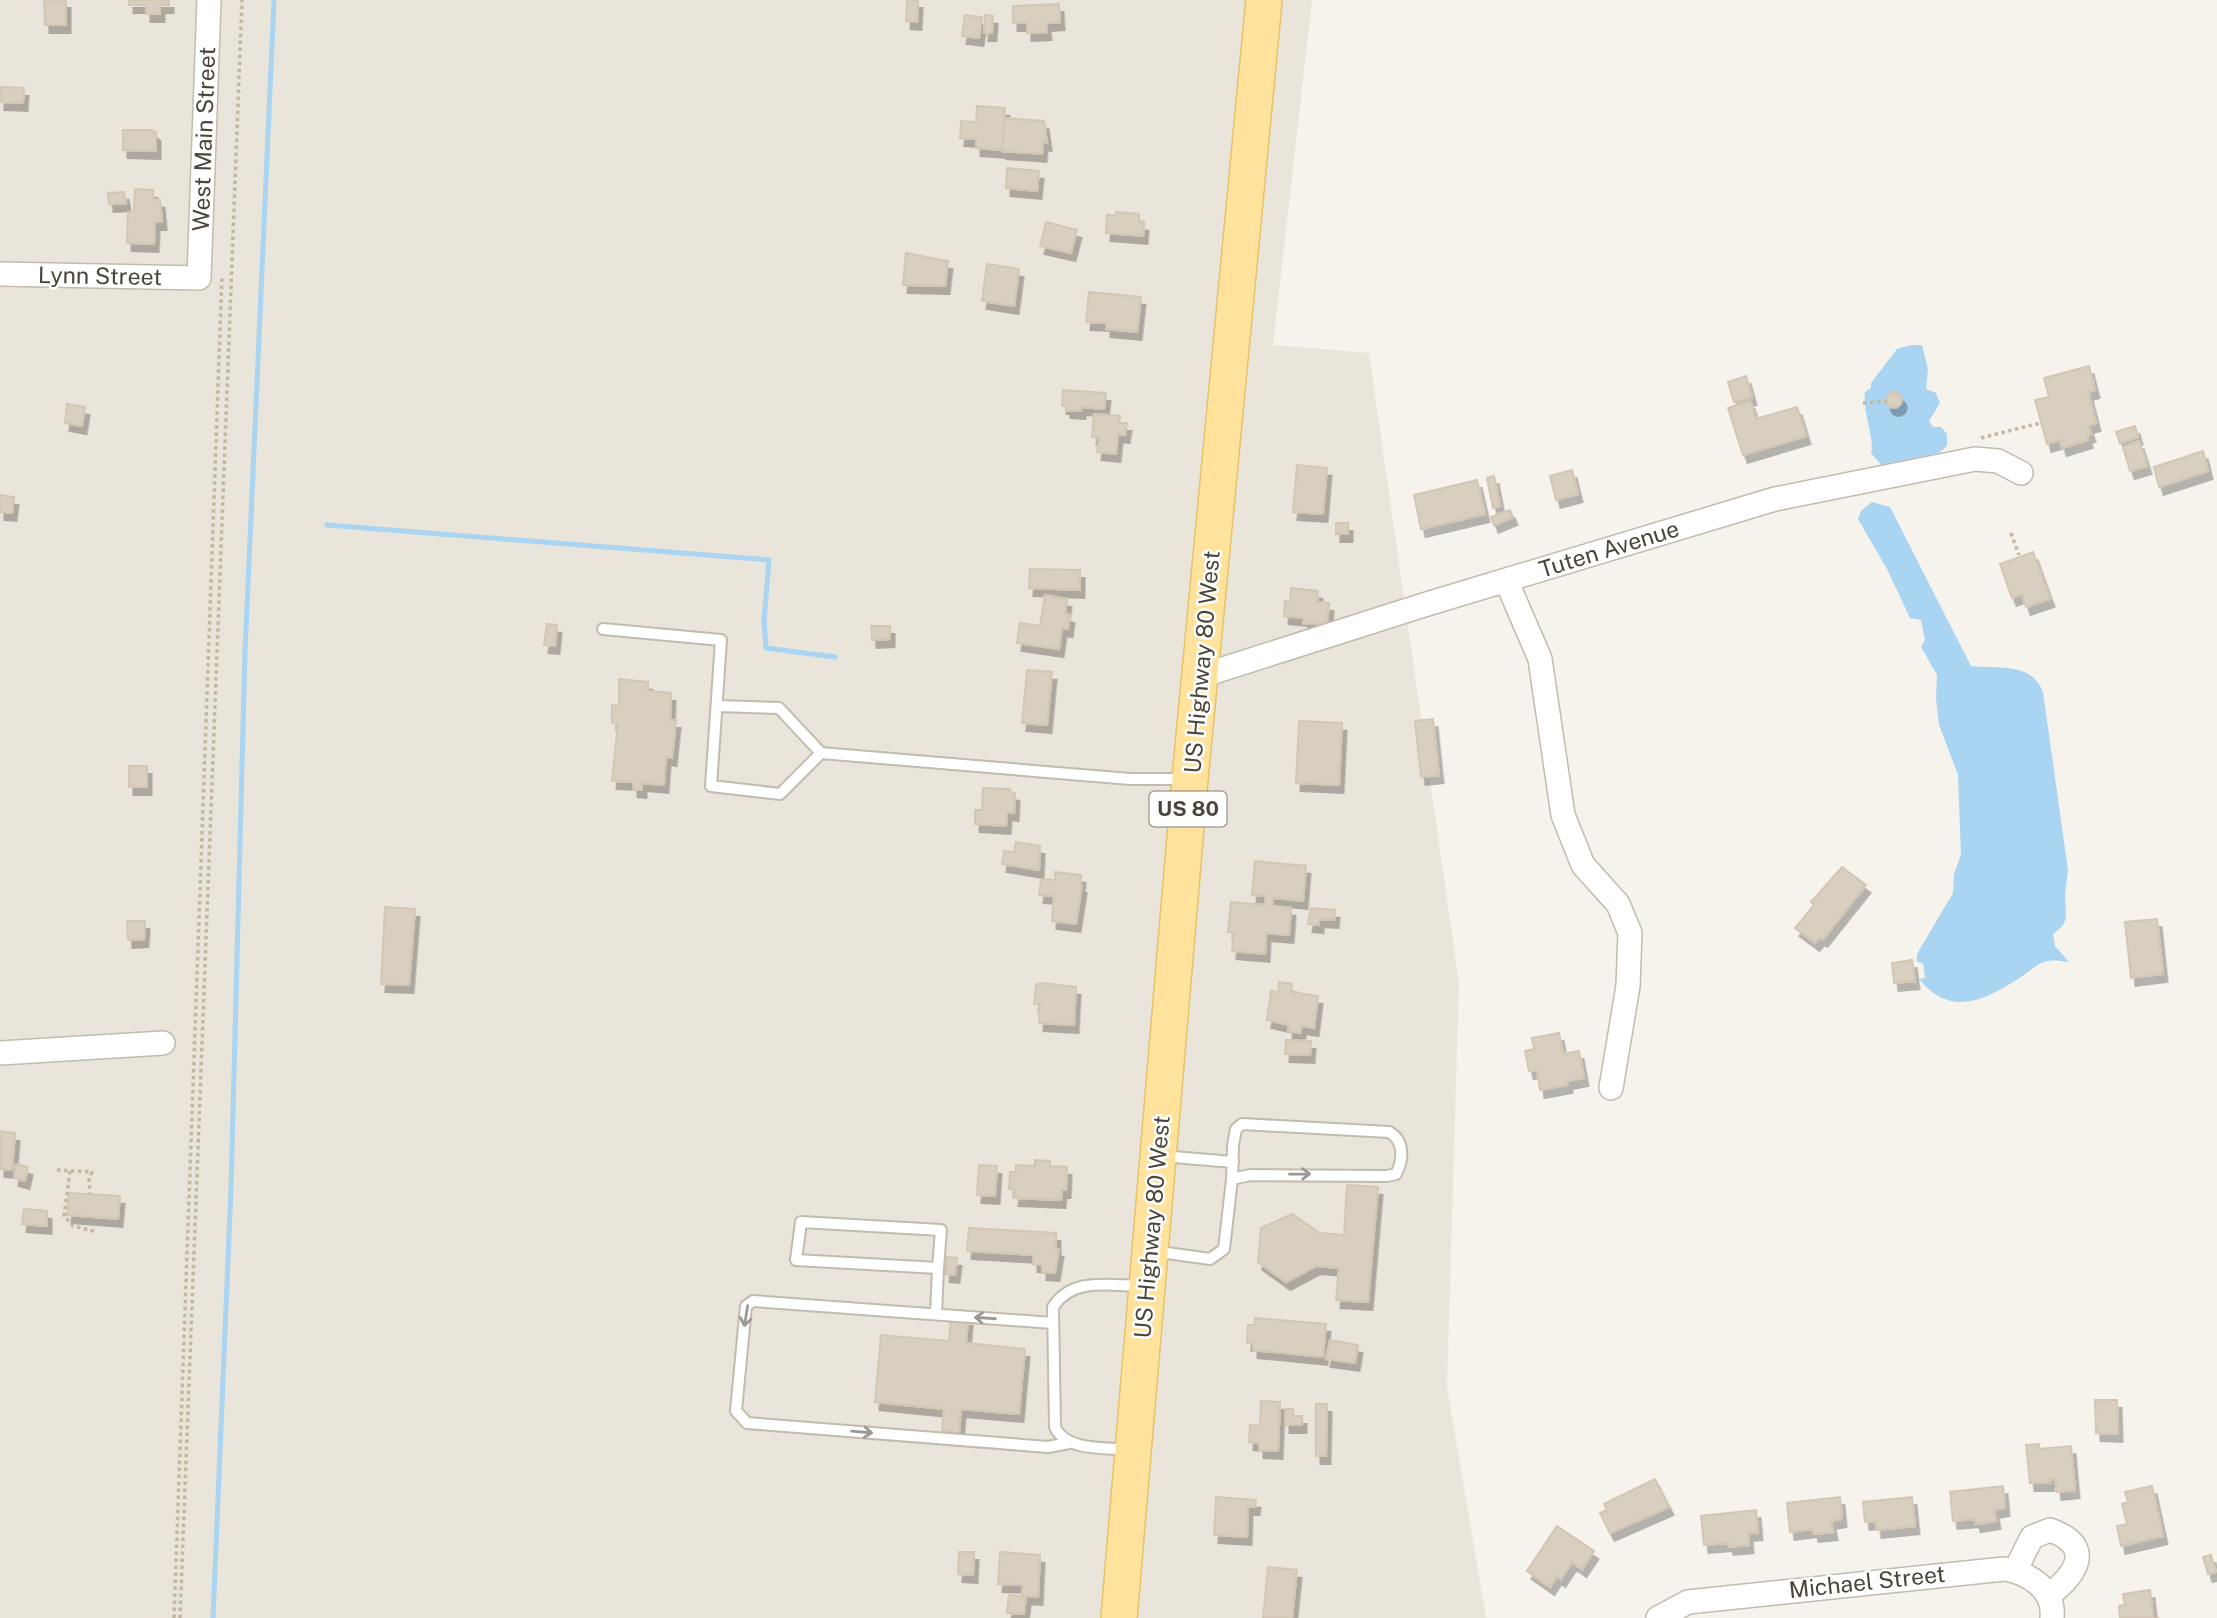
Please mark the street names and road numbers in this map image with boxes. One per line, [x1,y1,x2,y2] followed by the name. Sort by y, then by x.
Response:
[187,46,220,232] street label: West Main Street
[38,261,162,290] street label: Lynn Street
[1535,514,1682,583] street label: Tuten Avenue
[1178,549,1225,774] street label: US Highway 80 West
[1150,792,1226,826] road number: US 80
[1128,1114,1175,1339] street label: US Highway 80 West
[1787,1560,1946,1603] street label: Michael Street

